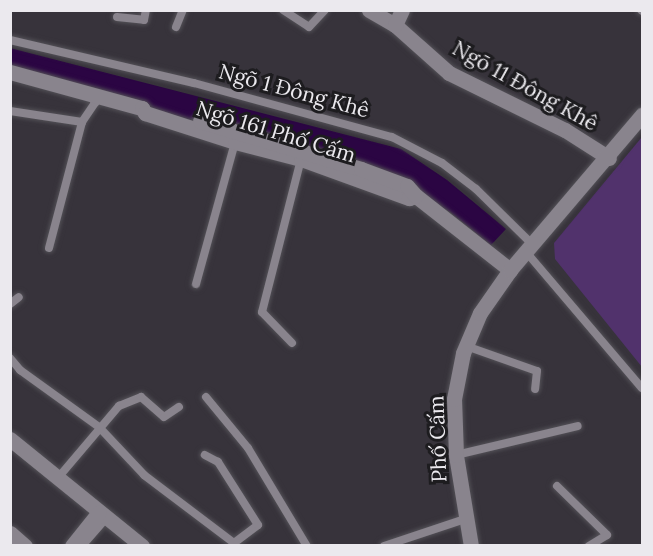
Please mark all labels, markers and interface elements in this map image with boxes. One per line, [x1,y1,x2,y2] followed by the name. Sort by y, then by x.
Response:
[448,36,602,136] street label: Ngõ 11 Đông Khê
[216,59,372,123] street label: Ngõ 1 Đông Khê
[193,96,359,168] street label: Ngõ 161 Phố Cấm
[424,395,452,483] street label: Phố Cấm

